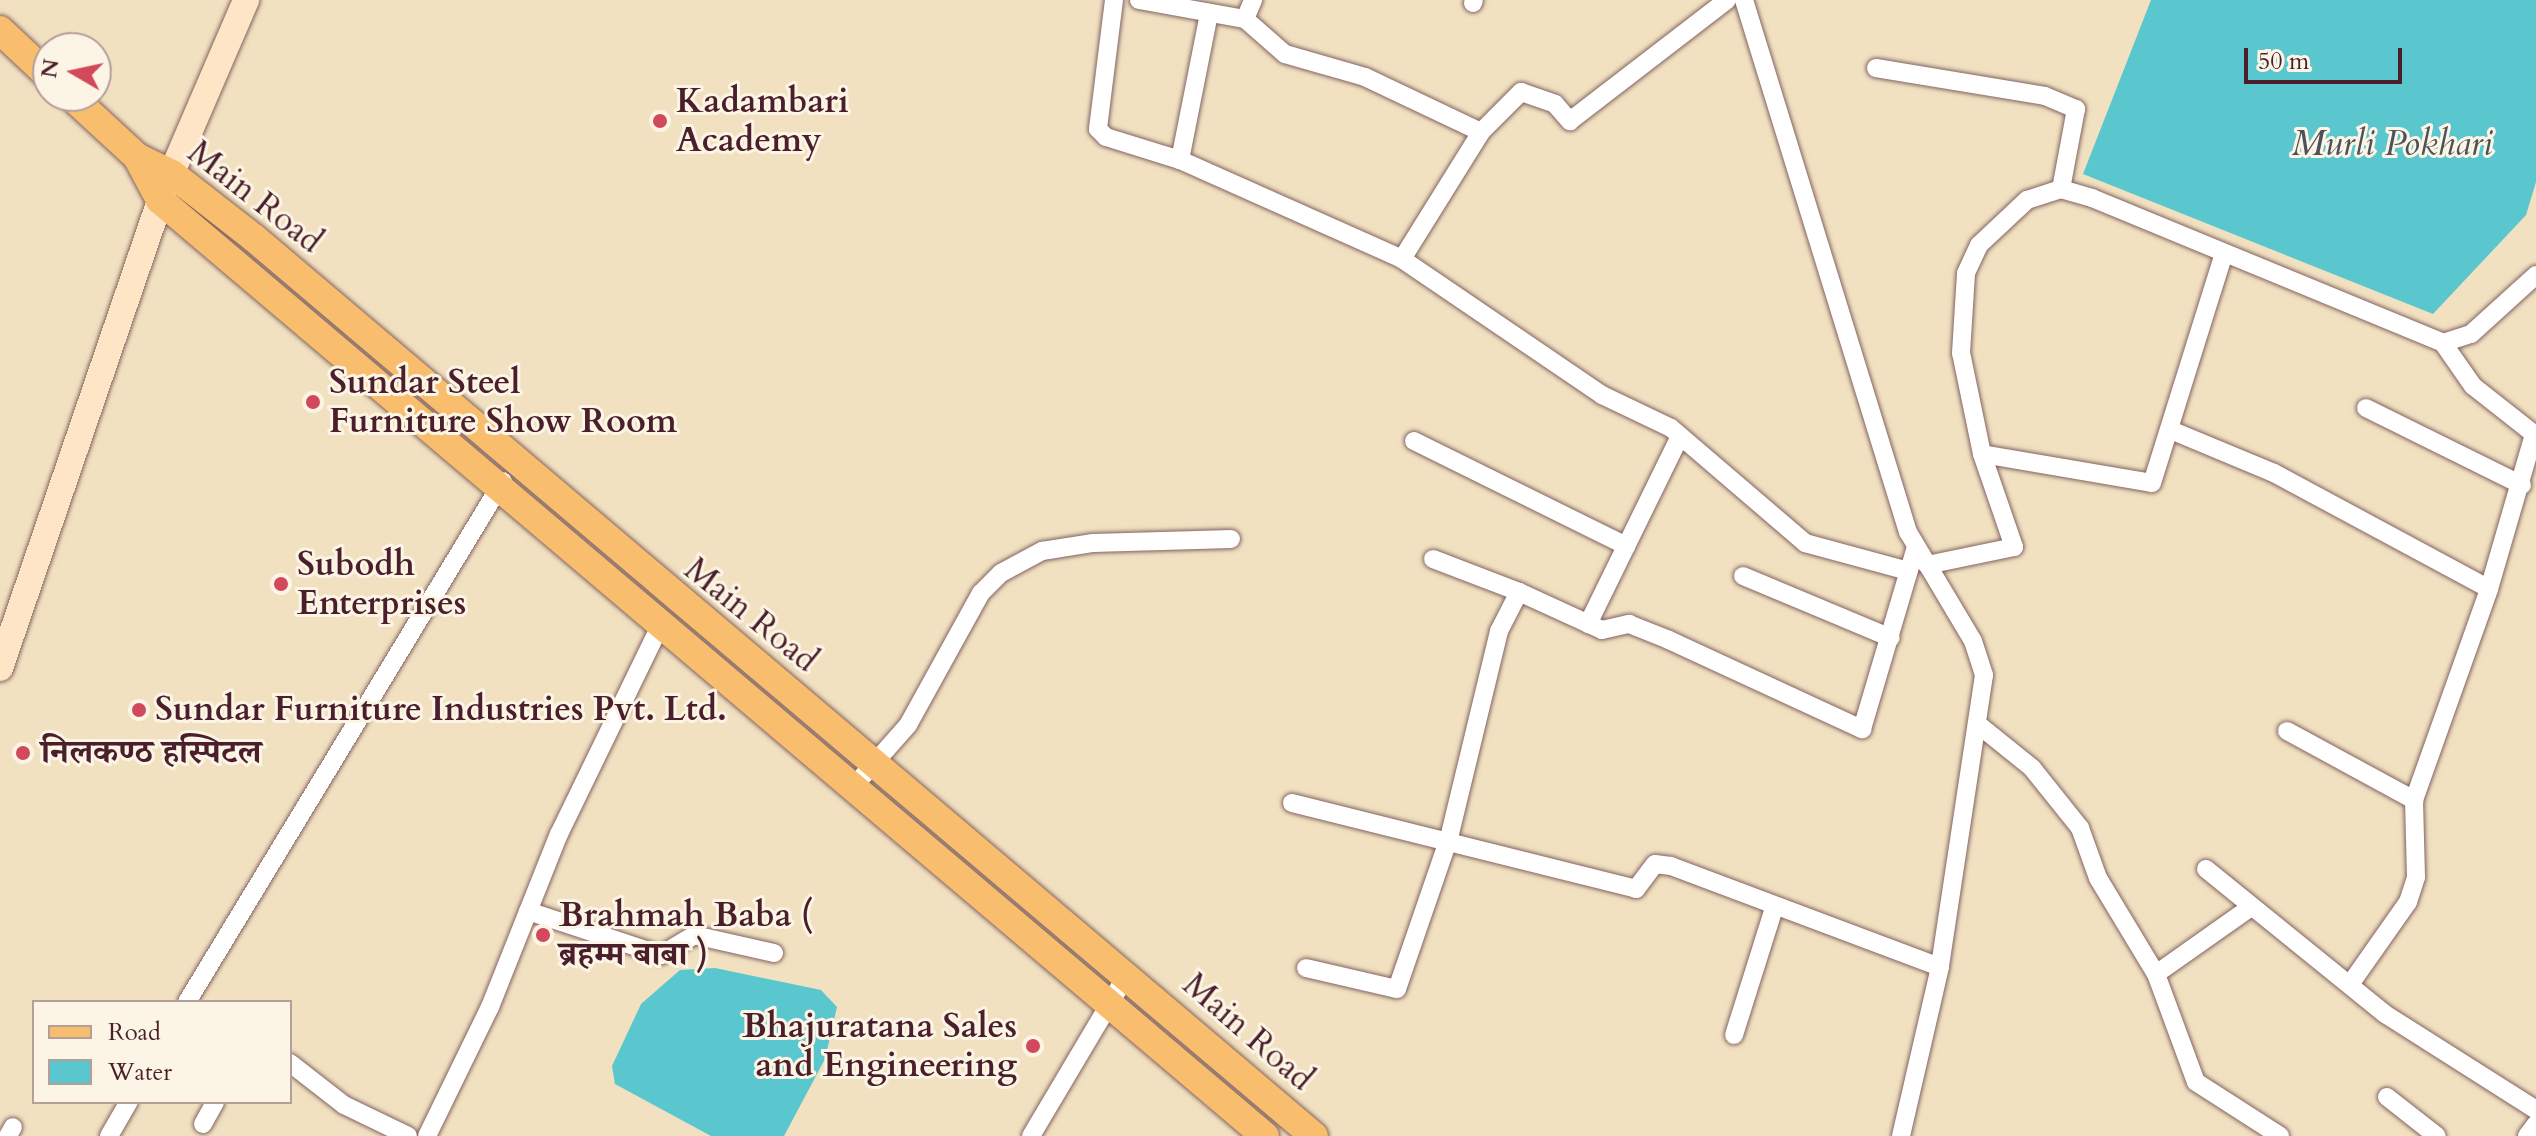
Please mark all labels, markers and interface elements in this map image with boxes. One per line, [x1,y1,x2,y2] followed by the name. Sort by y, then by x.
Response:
[32,32,112,112] north arrow
[2248,32,2406,82] scale bar
[2258,45,2309,78] text: 50 m
[34,57,67,80] text: N
[676,81,849,160] place label: Kadambari Academy
[651,112,669,130] marker: Kadambari Academy
[2291,122,2493,166] water label: Murli Pokhari
[180,132,330,262] street label: Main Road
[329,362,677,442] place label: Sundar Steel Furniture Show Room
[304,393,322,411] marker: Sundar Steel Furniture Show Room
[297,544,466,624] place label: Subodh Enterprises
[676,549,826,681] street label: Main Road
[272,575,290,593] marker: Subodh Enterprises
[155,690,727,730] place label: Sundar Furniture Industries Pvt. Ltd.
[130,701,148,719] marker: Sundar Furniture Industries Pvt. Ltd.
[41,733,261,773] place label: निलकण्ठ हस्पिटल
[12,742,34,764] marker: निलकण्ठ हस्पिटल
[559,895,812,974] place label: Brahmah Baba ( ब्रहम्म बाबा )
[534,926,552,944] marker: Brahmah Baba ( ब्रहम्म बाबा )
[1174,964,1322,1100] street label: Main Road
[32,1000,292,1104] legend
[742,1006,1017,1086] place label: Bhajuratana Sales and Engineering
[108,1016,161,1049] text: Road
[1024,1037,1042,1055] marker: Bhajuratana Sales and Engineering
[108,1056,172,1089] text: Water

